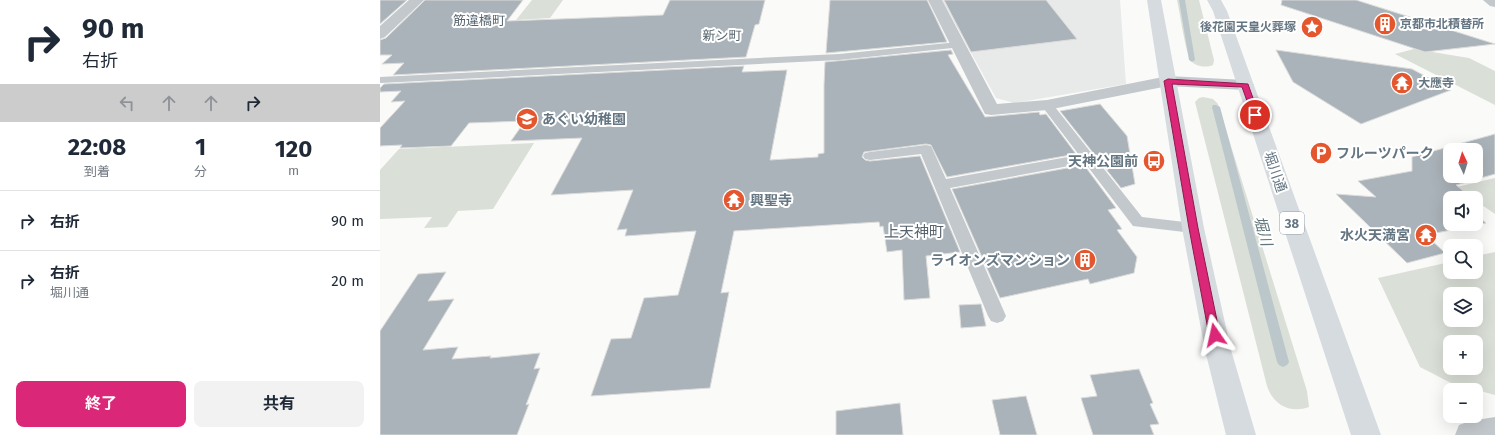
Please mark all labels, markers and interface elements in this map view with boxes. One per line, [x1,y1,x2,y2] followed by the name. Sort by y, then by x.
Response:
[1372,11,1398,37] building icon: 京都市北積替所
[82,12,144,45] text: 90 m
[453,13,505,28] district label: 筋違橋町
[1299,14,1325,40] place icon: 後花園天皇火葬塚
[16,16,68,68] icon: right
[1400,17,1484,31] place label: 京都市北積替所
[1200,20,1296,34] place label: 後花園天皇火葬塚
[702,28,742,43] district label: 新ン町
[82,50,118,72] text: 右折
[1389,70,1415,96] temple icon: 大應寺
[1418,76,1454,90] place label: 大應寺
[116,92,138,114] icon: left
[158,92,180,114] icon: ahead
[200,92,222,114] icon: ahead
[242,92,264,114] icon: right
[1238,98,1272,132] pin
[1244,104,1266,126] icon: arrive
[514,106,540,132] school or university icon: あぐい幼稚園
[542,111,626,128] place label: あぐい幼稚園
[68,133,126,161] text: 22:08
[195,133,206,161] text: 1
[275,135,312,163] text: 120
[1308,140,1334,166] parking icon: フルーツパーク
[1443,143,1483,183] north arrow
[1443,143,1483,423] map controls
[1336,145,1434,162] place label: フルーツパーク
[1141,148,1167,174] bus stop icon: 天神公園前
[1260,149,1290,195] street label: 堀川通
[1068,153,1138,170] place label: 天神公園前
[288,163,299,178] text: m
[84,164,110,179] text: 到着
[194,164,207,179] text: 分
[721,187,747,213] temple icon: 興聖寺
[1443,191,1483,231] button: sound
[750,192,792,209] place label: 興聖寺
[16,210,38,232] icon: right
[331,212,364,230] text: 90 m
[1280,212,1304,234] road number: 38
[50,213,80,231] text: 右折
[1250,214,1276,250] water label: 堀川
[1413,222,1439,248] temple icon: 水火天満宮
[884,223,944,241] district label: 上天神町
[1340,227,1410,244] place label: 水火天満宮
[1443,239,1483,279] button: search
[1072,247,1098,273] building icon: ライオンズマンション
[930,252,1070,269] place label: ライオンズマンション
[50,264,80,282] text: 右折
[16,270,38,292] icon: right
[331,272,364,290] text: 20 m
[50,285,89,300] text: 堀川通
[1443,287,1483,327] button: layers
[1194,314,1236,356] position arrow
[1443,335,1483,375] button: +
[16,381,186,427] button: 終了
[194,381,364,427] button: 共有
[1443,383,1483,423] button: −

